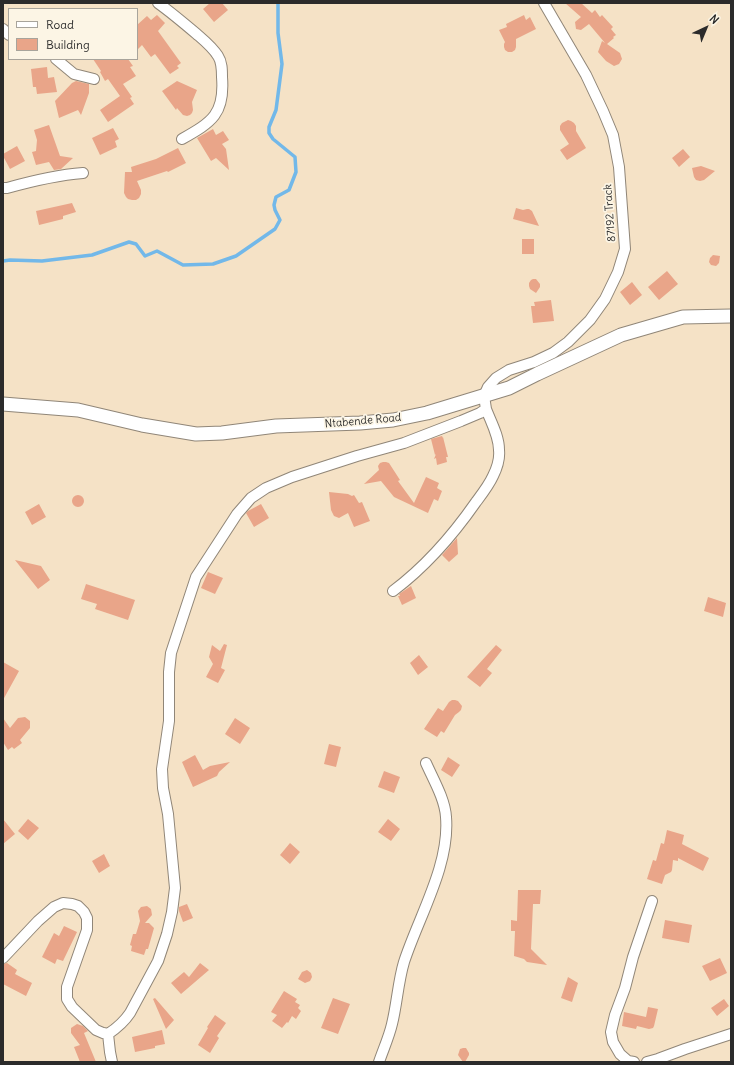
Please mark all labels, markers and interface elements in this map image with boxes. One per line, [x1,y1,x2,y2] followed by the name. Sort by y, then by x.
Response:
[8,8,138,60] legend
[686,8,726,48] north arrow
[707,12,722,27] text: N
[46,17,74,32] text: Road
[46,37,90,52] text: Building
[601,184,619,242] street label: 87192 Track
[324,411,402,431] street label: Ntabende Road

